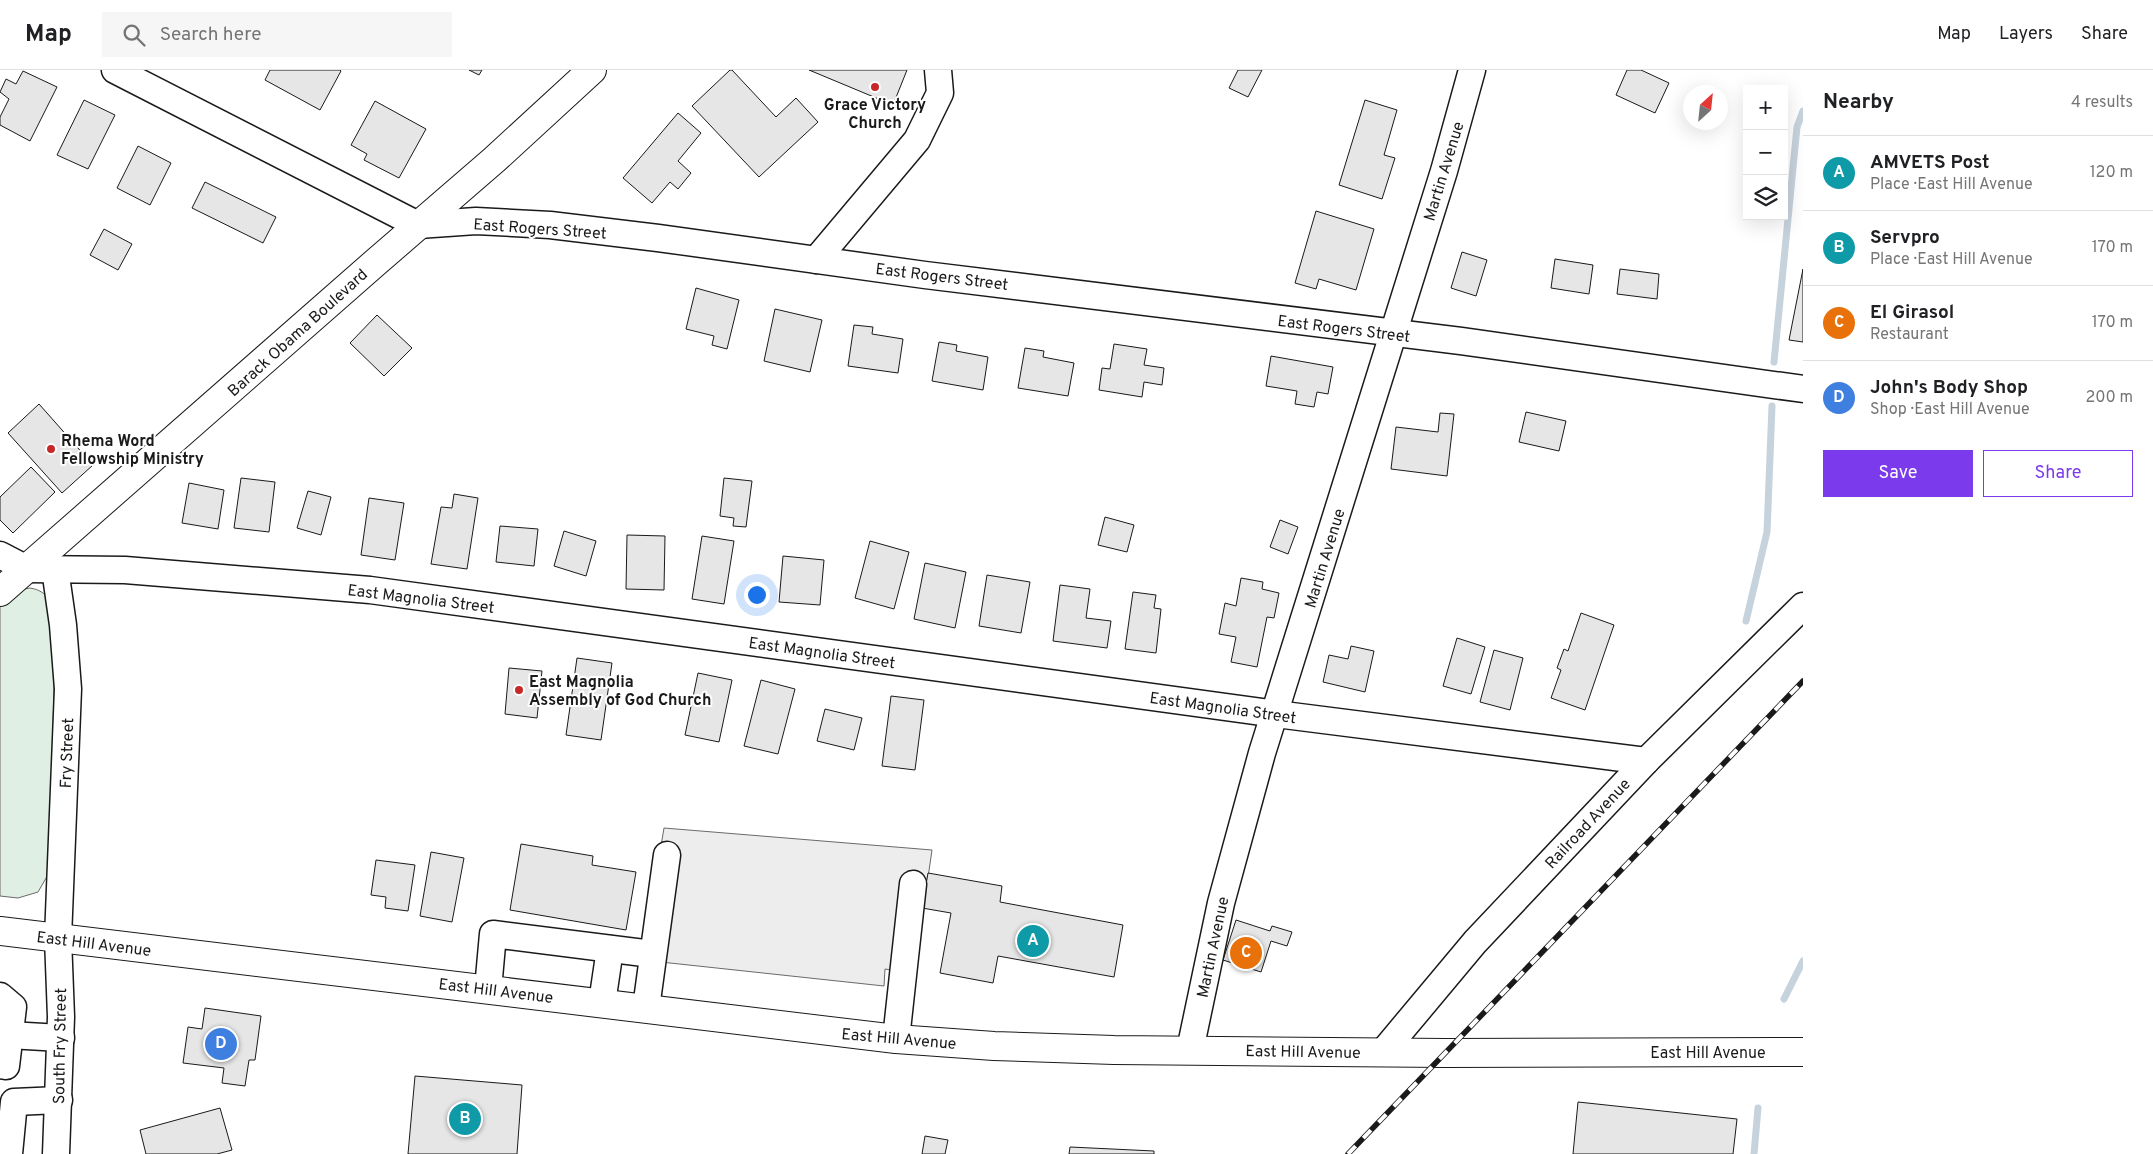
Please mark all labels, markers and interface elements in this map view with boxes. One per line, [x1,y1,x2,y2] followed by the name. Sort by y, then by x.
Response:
[102,12,452,57] search box
[25,20,72,50] text: Map
[120,21,148,49] icon: search
[160,23,261,47] text: Search here
[1937,23,1971,46] text: Map
[1999,23,2053,46] text: Layers
[2081,23,2128,46] text: Share
[869,81,881,93] marker: Grace Victory Church
[1683,85,1728,130] north arrow
[1743,85,1788,220] map controls
[1743,85,1788,130] button: +
[1823,89,1894,116] text: Nearby
[2071,93,2133,113] text: 4 results
[824,96,926,134] place label: Grace Victory Church
[1420,119,1470,224] street label: Martin Avenue
[1743,130,1788,175] button: −
[1870,151,1990,175] text: AMVETS Post
[1833,163,1845,183] text: A
[2090,163,2133,183] text: 120 m
[1743,175,1788,220] button: layers
[1870,175,2033,195] text: Place · East Hill Avenue
[473,215,607,245] street label: East Rogers Street
[1870,226,1940,250] text: Servpro
[1833,238,1845,258] text: B
[2092,238,2133,258] text: 170 m
[1870,250,2033,270] text: Place · East Hill Avenue
[874,260,1009,296] street label: East Rogers Street
[224,265,373,402] street label: Barack Obama Boulevard
[1870,301,1954,325] text: El Girasol
[1276,312,1411,348] street label: East Rogers Street
[1834,313,1844,333] text: C
[2092,313,2133,333] text: 170 m
[1870,325,1949,345] text: Restaurant
[1870,376,2028,400] text: John's Body Shop
[1833,388,1845,408] text: D
[2085,388,2133,408] text: 200 m
[1870,400,2030,420] text: Shop · East Hill Avenue
[61,432,204,470] place label: Rhema Word Fellowship Ministry
[45,443,57,455] marker: Rhema Word Fellowship Ministry
[1823,450,1973,497] button: Save
[1983,450,2133,497] button: Share
[1301,506,1351,611] street label: Martin Avenue
[346,581,495,619] street label: East Magnolia Street
[744,582,770,608] your location
[747,634,896,674] street label: East Magnolia Street
[529,673,711,711] place label: East Magnolia Assembly of God Church
[513,684,525,696] marker: East Magnolia Assembly of God Church
[1148,689,1297,729] street label: East Magnolia Street
[57,718,79,789] street label: Fry Street
[1541,775,1635,874] street label: Railroad Avenue
[1193,895,1234,1000] street label: Martin Avenue
[1017,922,1049,960] pin: A
[35,928,152,962] street label: East Hill Avenue
[1230,934,1262,972] pin: C
[437,975,554,1009] street label: East Hill Avenue
[50,988,72,1104] street label: South Fry Street
[205,1025,237,1063] pin: D
[841,1025,957,1055] street label: East Hill Avenue
[1245,1042,1361,1064] street label: East Hill Avenue
[1650,1044,1766,1064] street label: East Hill Avenue
[449,1100,481,1138] pin: B

